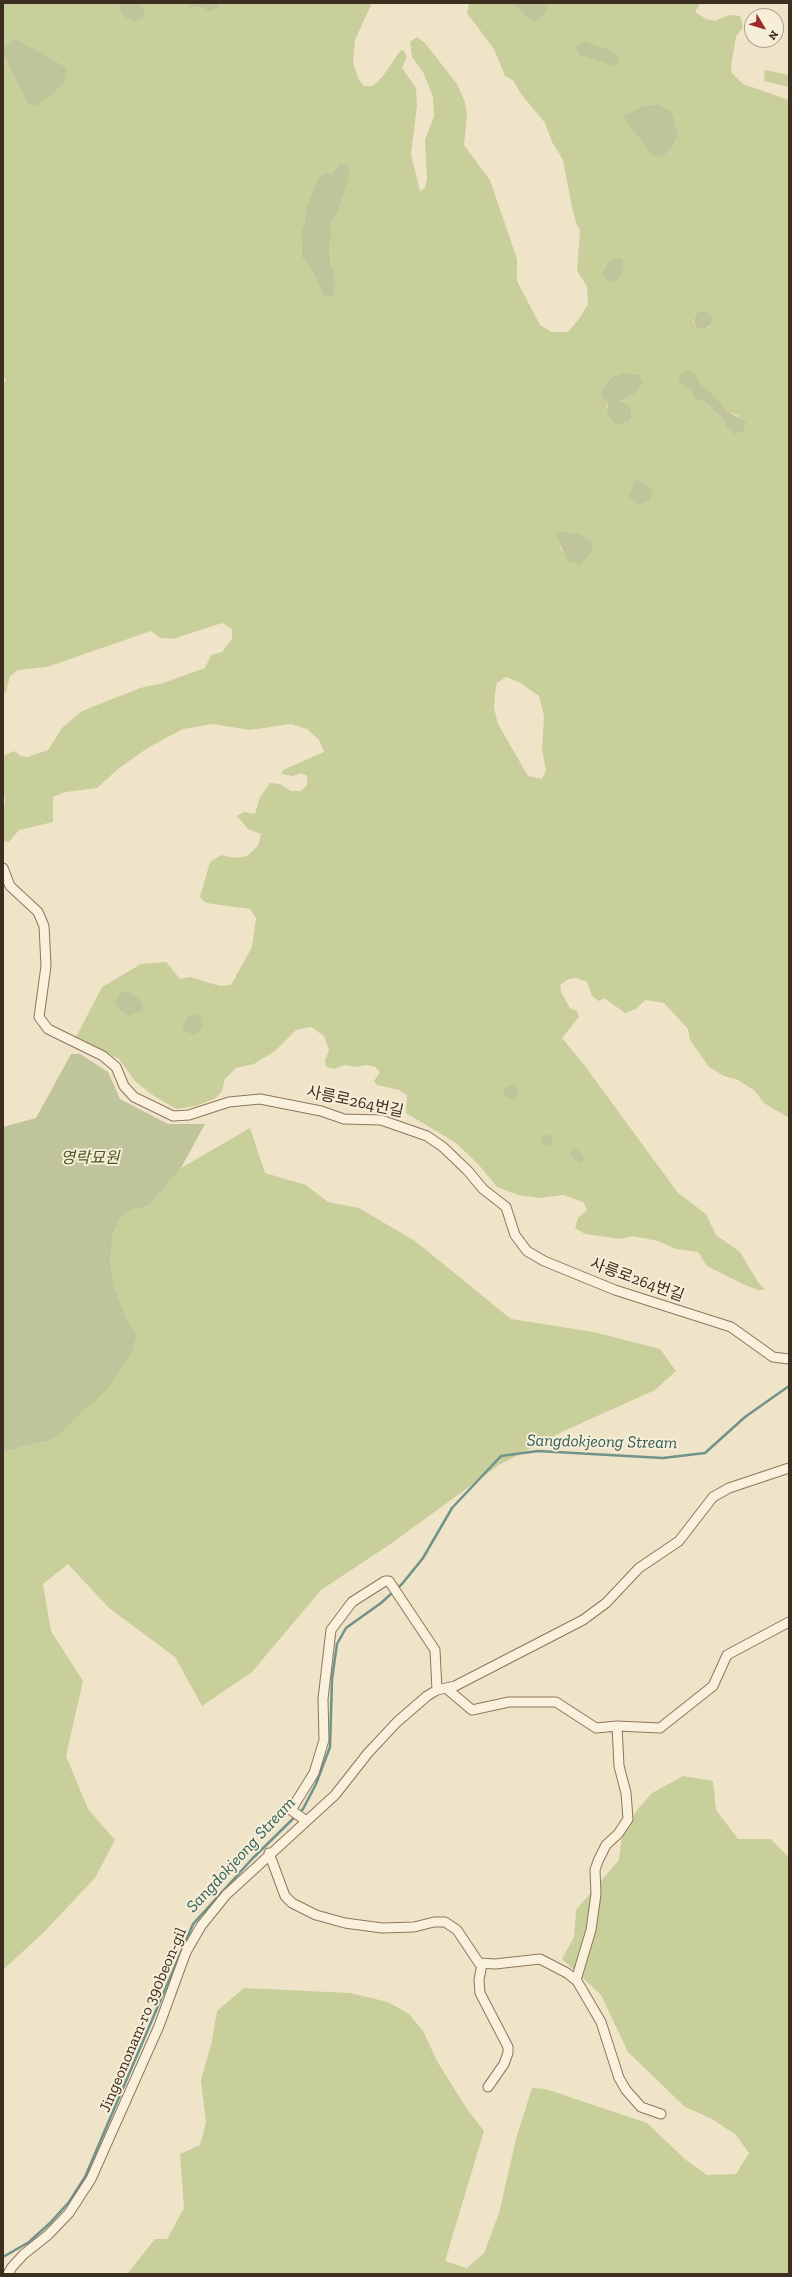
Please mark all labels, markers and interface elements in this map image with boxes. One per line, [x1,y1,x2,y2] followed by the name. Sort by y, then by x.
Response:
[744,8,784,48] north arrow
[765,28,781,42] text: N
[305,1082,405,1122] street label: 사릉로264번길
[61,1148,119,1168] park label: 영락묘원
[587,1254,687,1306] street label: 사릉로264번길
[527,1430,677,1454] water label: Sangdokjeong Stream
[182,1793,300,1917] water label: Sangdokjeong Stream
[95,1925,191,2115] street label: Jingeononam-ro 390beon-gil

